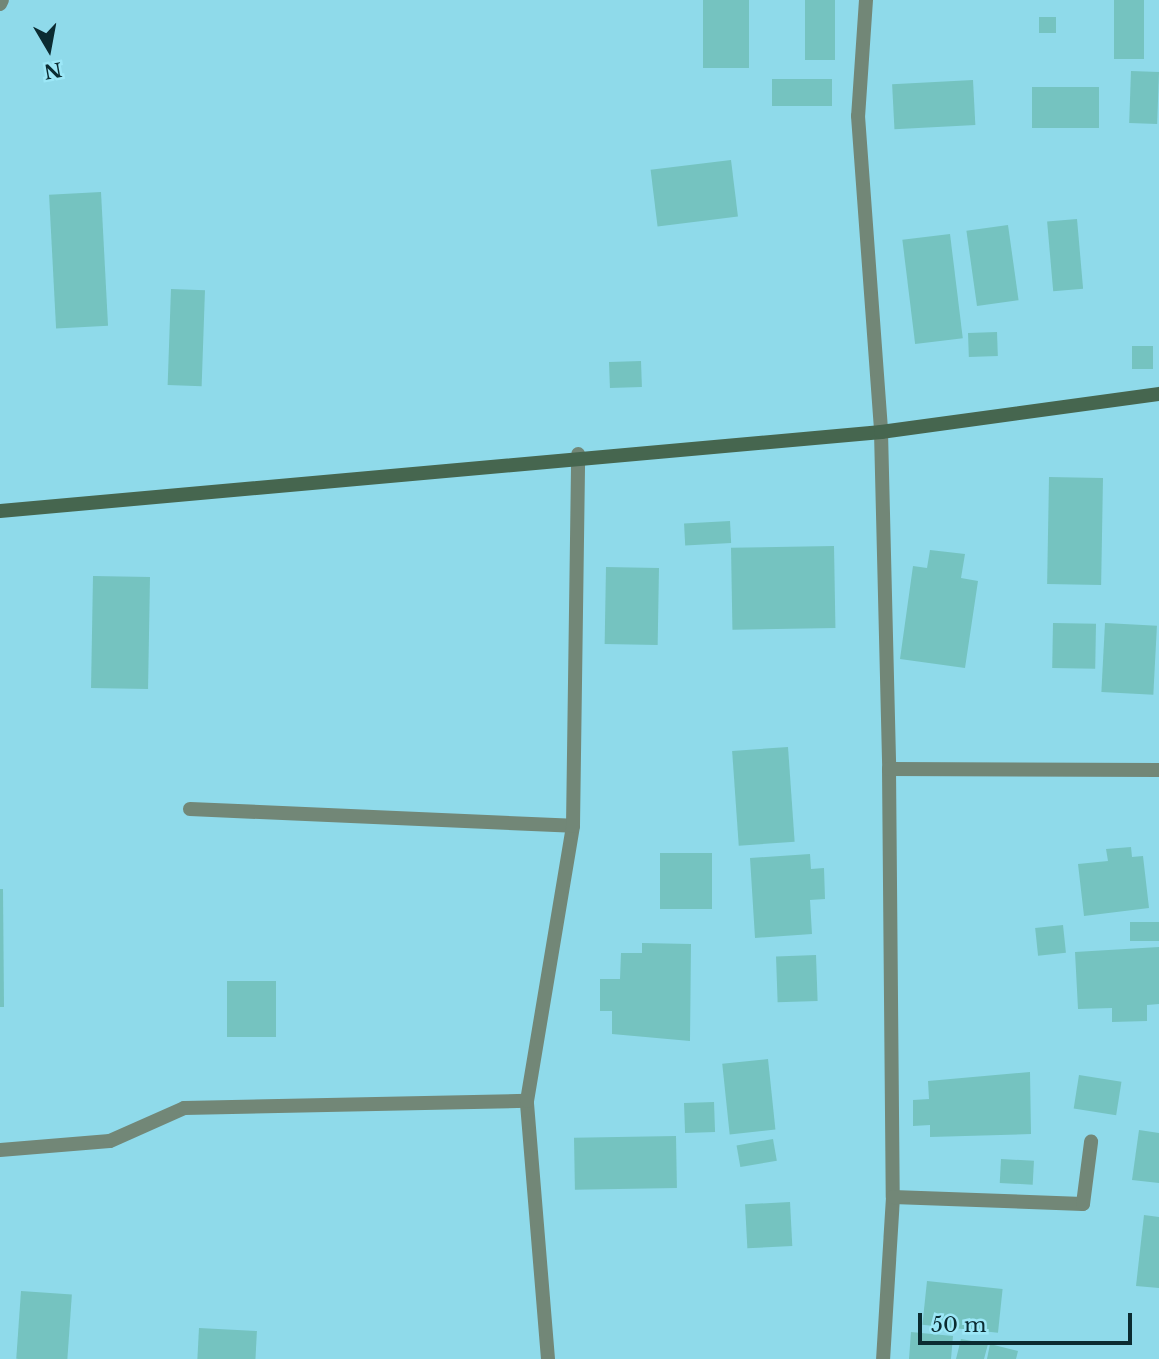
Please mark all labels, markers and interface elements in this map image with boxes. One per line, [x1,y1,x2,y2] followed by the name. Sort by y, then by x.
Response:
[14,14,84,84] north arrow
[42,57,64,83] text: N
[921,1300,1134,1344] scale bar
[931,1312,986,1338] text: 50 m

